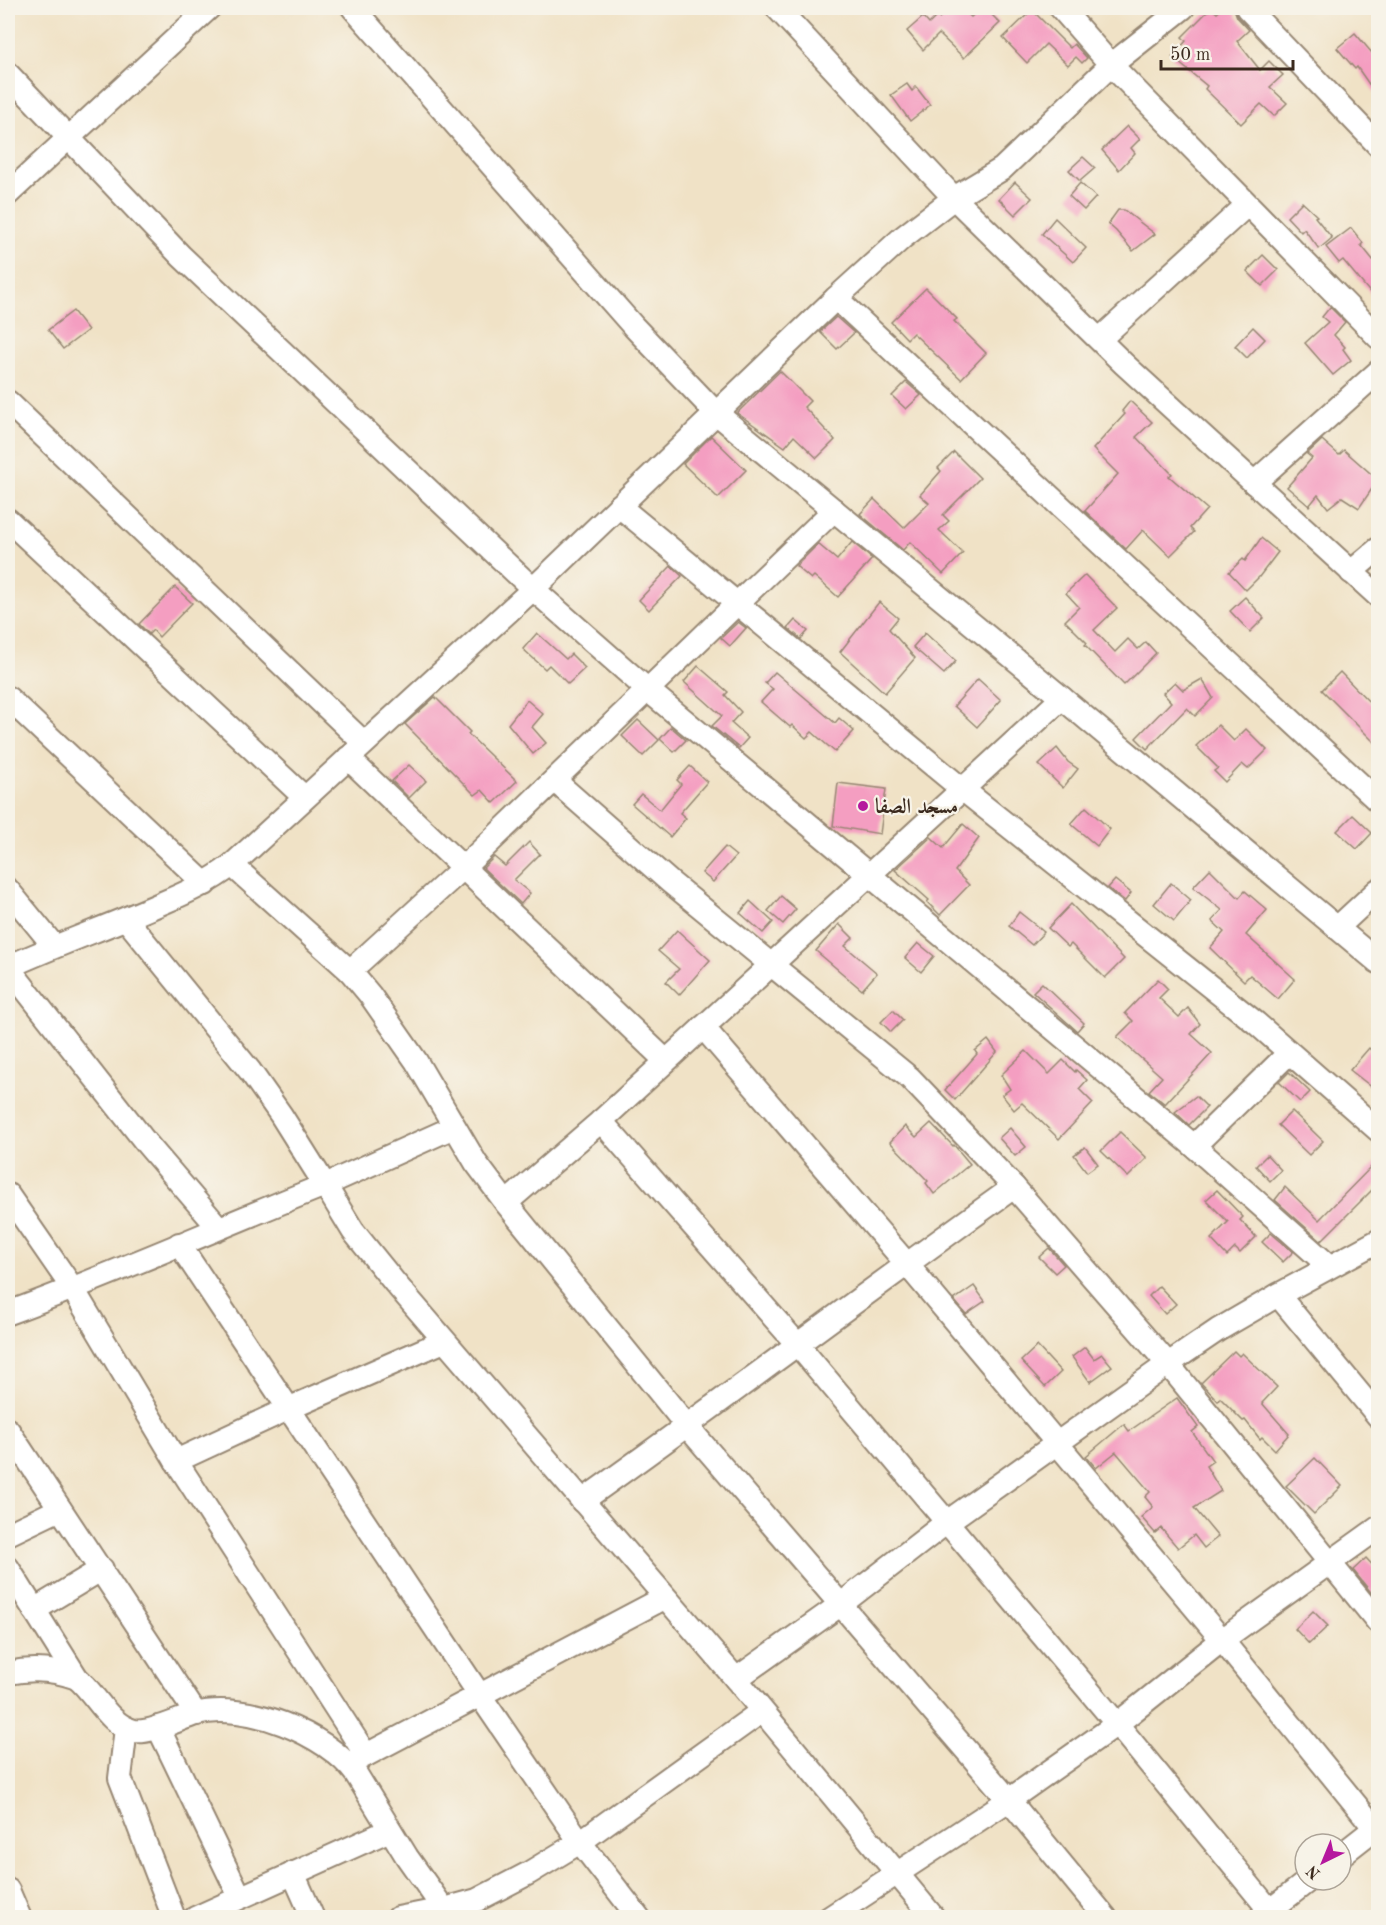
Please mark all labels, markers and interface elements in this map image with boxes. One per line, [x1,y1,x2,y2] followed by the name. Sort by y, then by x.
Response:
[1161,33,1293,71] scale bar
[1170,46,1210,64] text: 50 m
[875,796,958,818] place label: مسجد الصفا
[856,799,870,813] marker: مسجد الصفا
[1293,1832,1353,1892] north arrow
[1304,1861,1324,1882] text: N

